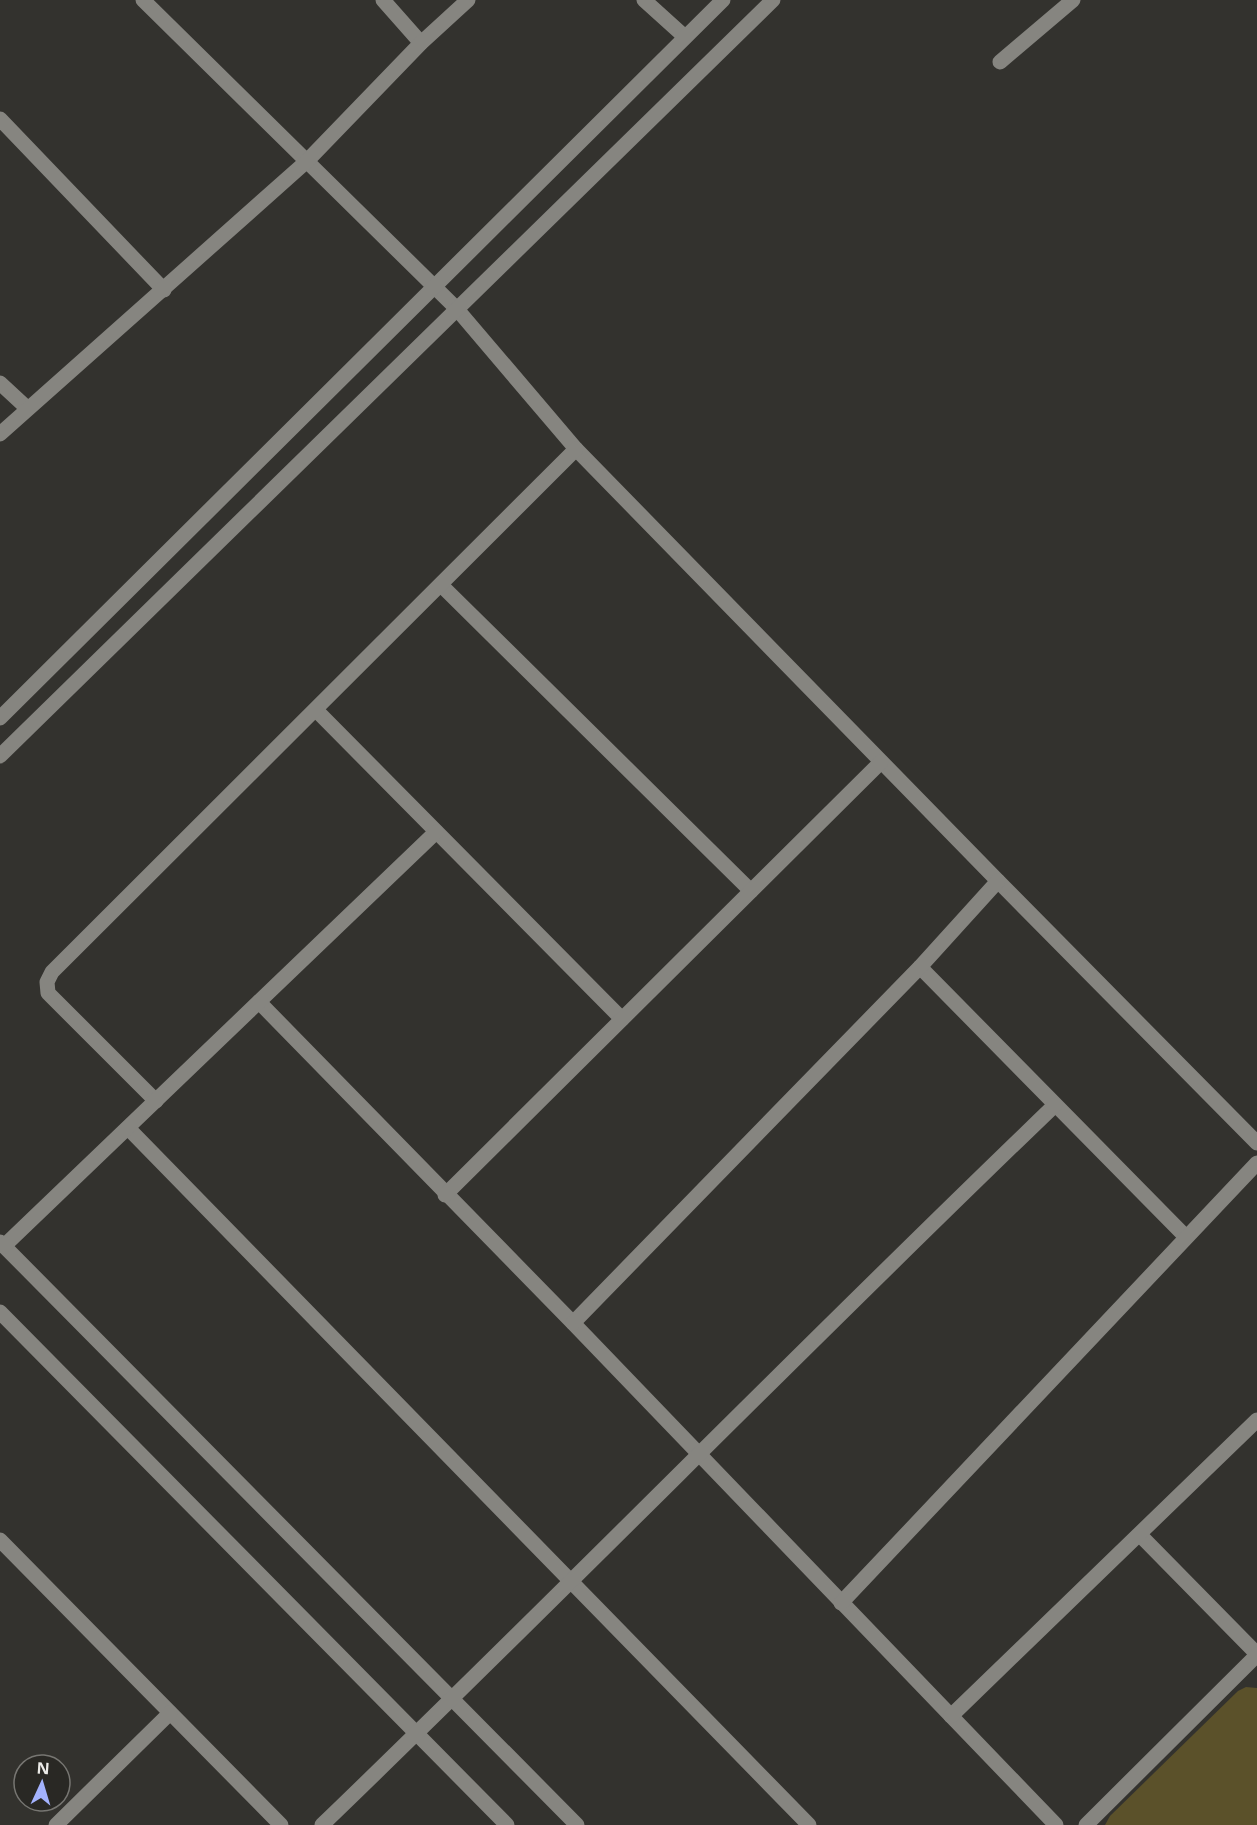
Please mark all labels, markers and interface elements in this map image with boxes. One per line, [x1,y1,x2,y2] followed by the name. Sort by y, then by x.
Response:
[12,1753,72,1813] north arrow
[36,1757,50,1779] text: N

